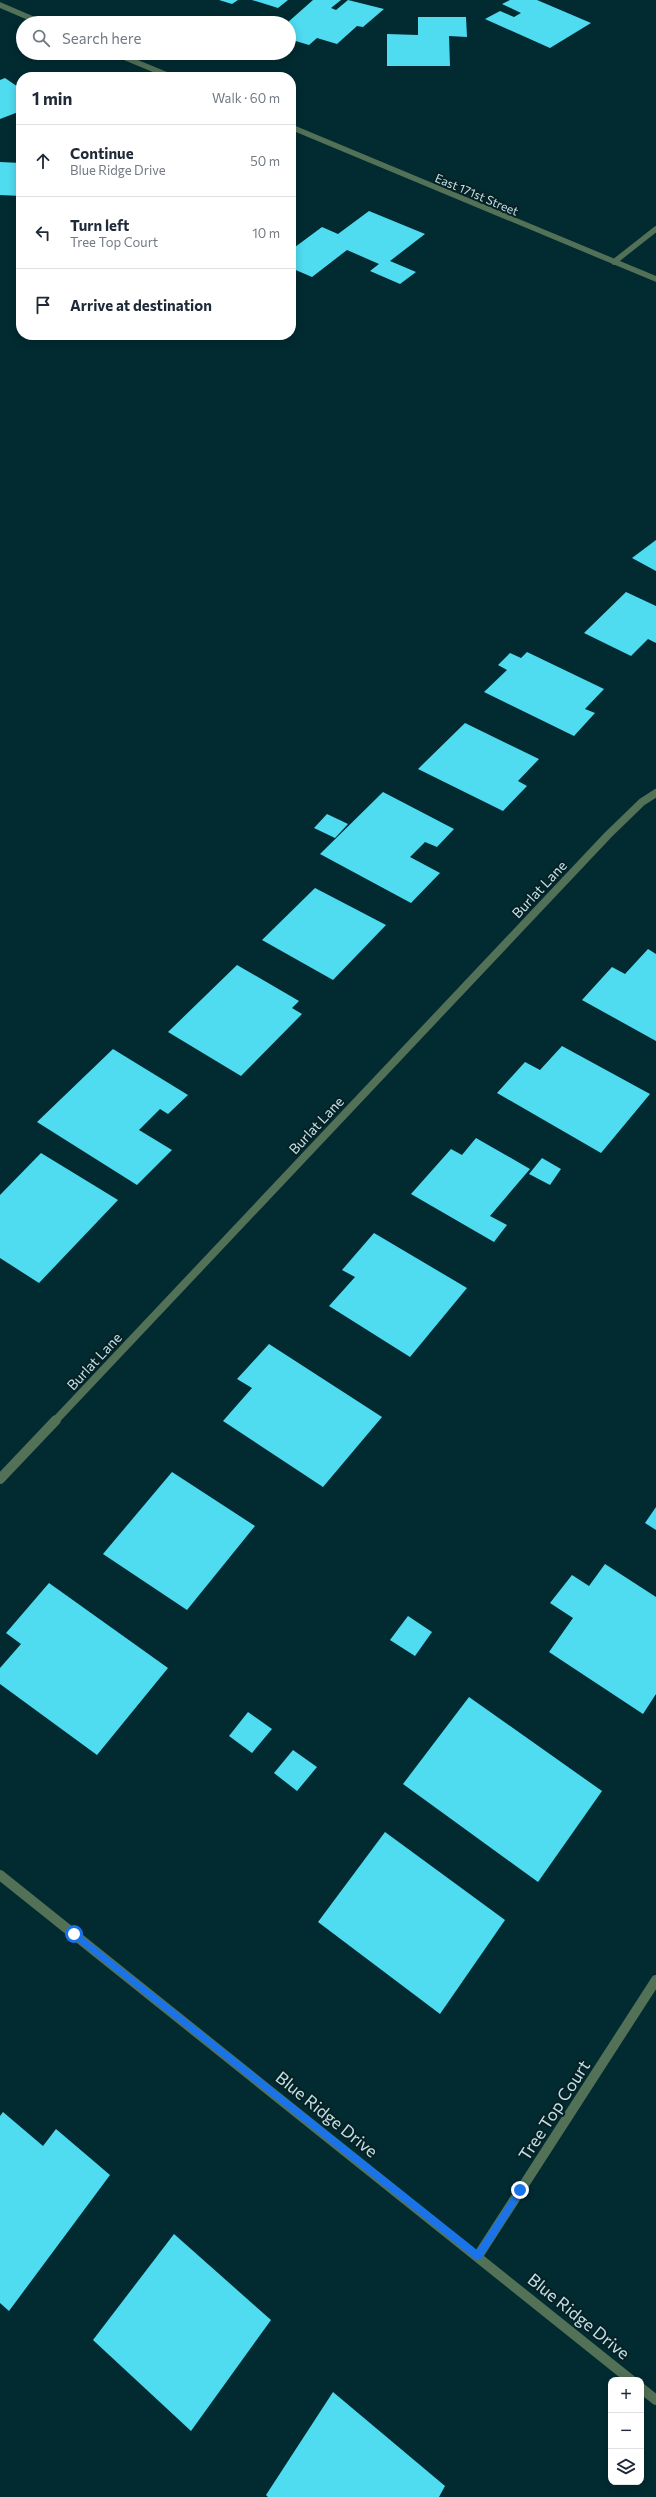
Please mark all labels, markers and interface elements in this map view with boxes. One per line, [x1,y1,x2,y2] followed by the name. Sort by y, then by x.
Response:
[16,16,296,60] search box
[30,27,52,49] icon: search
[62,29,141,47] text: Search here
[32,88,72,109] text: 1 min
[212,90,280,106] text: Walk · 60 m
[70,144,134,162] text: Continue
[32,150,54,172] icon: ahead
[250,153,280,169] text: 50 m
[70,162,166,178] text: Blue Ridge Drive
[433,170,521,218] street label: East 171st Street
[70,216,129,234] text: Turn left
[32,222,54,244] icon: left
[252,225,280,241] text: 10 m
[70,234,158,250] text: Tree Top Court
[32,294,54,316] icon: arrive
[70,296,212,314] text: Arrive at destination
[508,857,570,921] street label: Burlat Lane
[285,1093,347,1157] street label: Burlat Lane
[63,1329,125,1393] street label: Burlat Lane
[65,1925,83,1943] route start
[514,2056,594,2164] street label: Tree Top Court
[272,2067,382,2161] street label: Blue Ridge Drive
[511,2181,529,2199] route end
[524,2269,634,2363] street label: Blue Ridge Drive
[608,2377,644,2485] map controls
[608,2377,644,2413] button: +
[608,2413,644,2449] button: −
[608,2449,644,2485] button: layers

